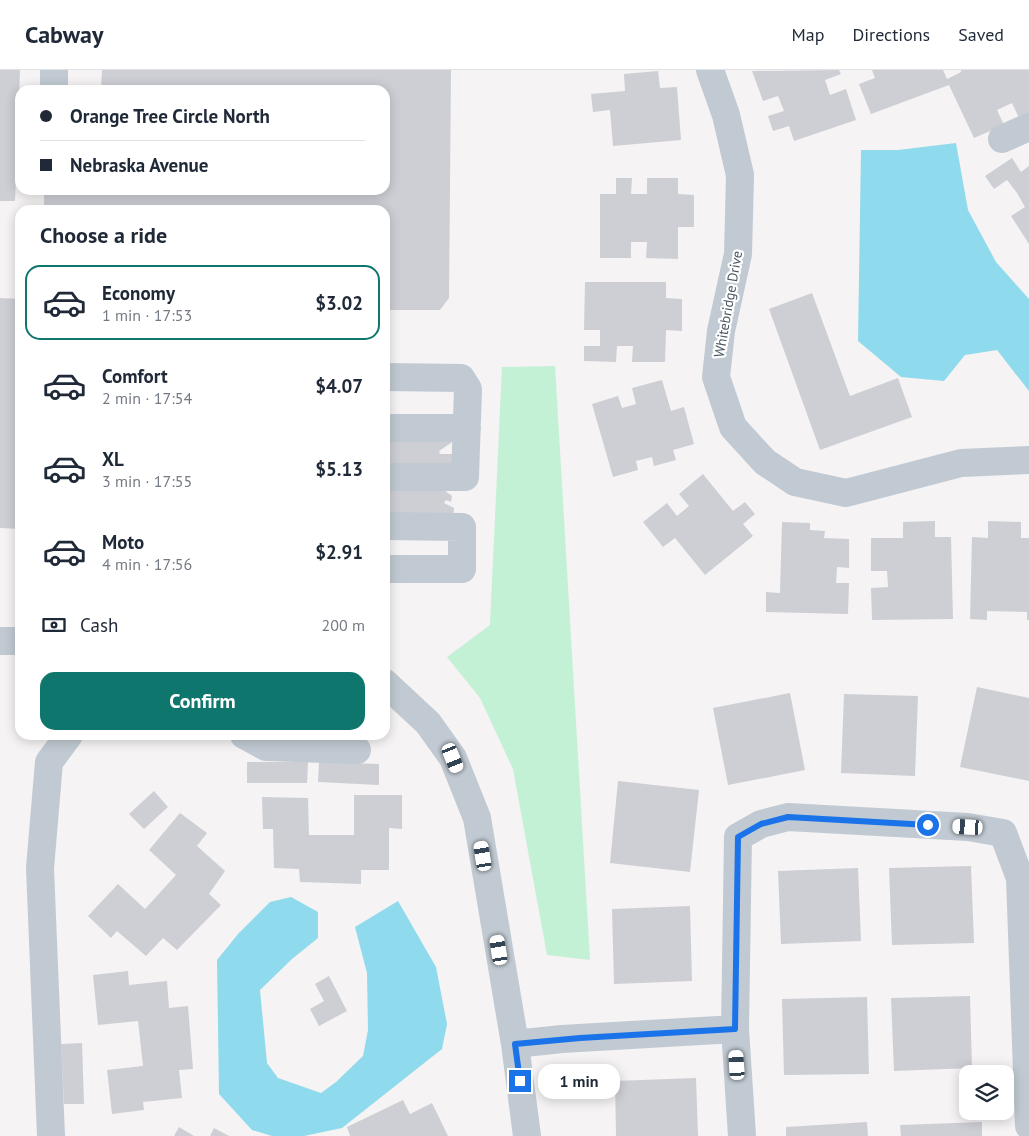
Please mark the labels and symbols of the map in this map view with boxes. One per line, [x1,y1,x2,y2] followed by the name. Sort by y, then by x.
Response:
[710,249,746,359] street label: Whitebridge Drive
[440,741,465,775] car
[917,814,939,836] route start
[952,819,983,835] car
[473,840,492,872] car
[489,934,508,966] car
[728,1050,745,1080] car
[538,1064,620,1098] callout: 1 min
[509,1070,531,1092] route end

